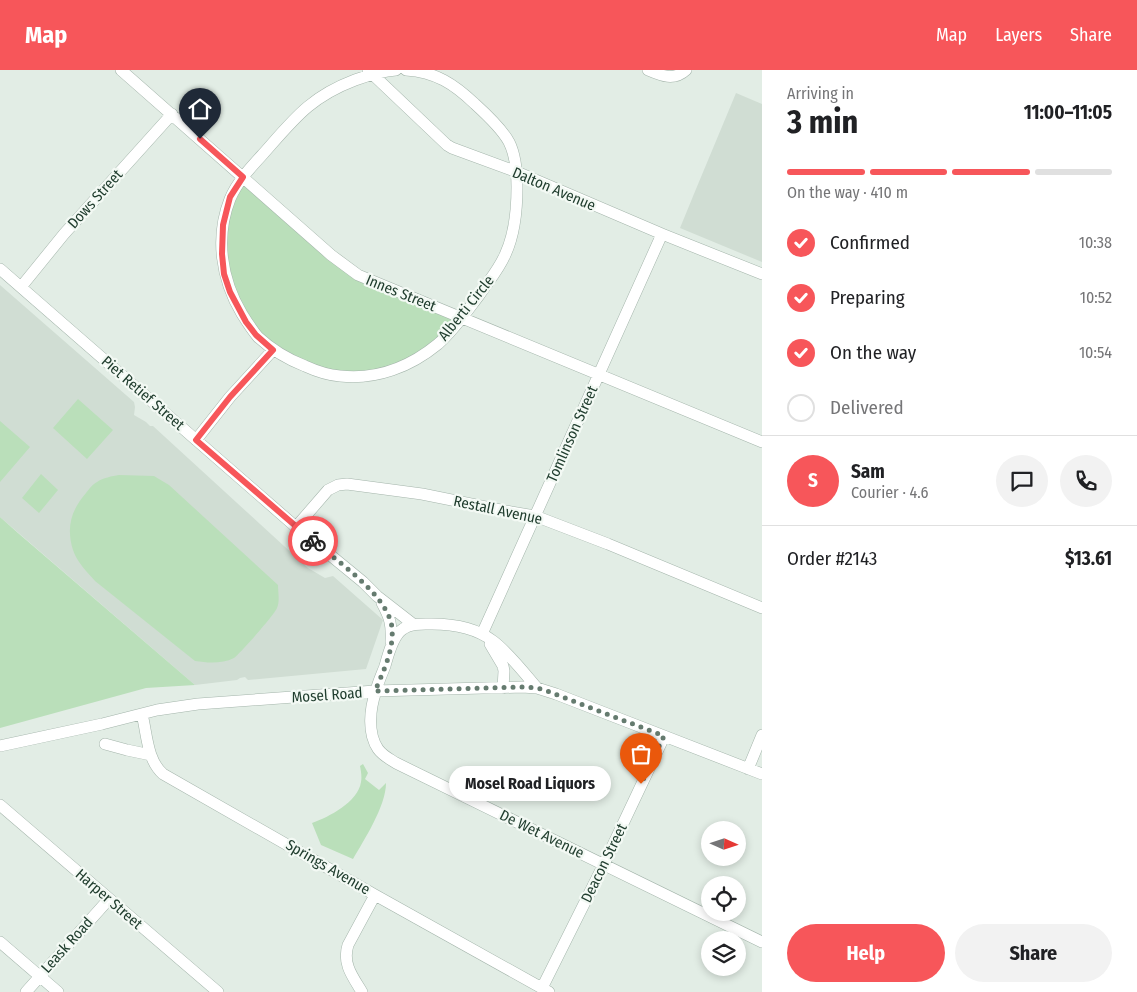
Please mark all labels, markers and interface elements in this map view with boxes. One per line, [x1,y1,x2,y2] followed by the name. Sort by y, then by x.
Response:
[25,21,67,49] text: Map
[936,24,967,46] text: Map
[995,24,1042,46] text: Layers
[1070,24,1112,46] text: Share
[787,84,854,103] text: Arriving in
[179,88,221,139] pin
[186,95,214,123] icon: home
[1024,101,1112,124] text: 11:00–11:05
[787,103,858,141] text: 3 min
[510,163,598,215] street label: Dalton Avenue
[64,166,126,232] street label: Dows Street
[787,183,908,202] text: On the way · 410 m
[787,229,815,257] icon: check
[830,231,910,254] text: Confirmed
[1079,233,1112,252] text: 10:38
[363,271,439,315] street label: Innes Street
[434,272,498,344] street label: Alberti Circle
[787,284,815,312] icon: check
[830,286,905,309] text: Preparing
[1080,288,1112,307] text: 10:52
[787,339,815,367] icon: check
[830,341,916,364] text: On the way
[1079,343,1112,362] text: 10:54
[98,352,188,434] street label: Piet Retief Street
[543,383,601,485] street label: Tomlinson Street
[830,396,904,419] text: Delivered
[996,455,1048,507] button: chat
[1060,455,1112,507] button: phone
[851,460,885,483] text: Sam
[808,469,818,492] text: S
[851,483,929,502] text: Courier · 4.6
[452,492,544,528] street label: Restall Avenue
[288,516,338,566] courier
[299,527,327,555] icon: bike
[787,547,877,570] text: Order #2143
[1065,547,1112,570] text: $13.61
[291,684,363,706] street label: Mosel Road
[620,733,662,784] pin
[627,740,655,768] icon: bag
[448,766,611,802] callout: Mosel Road Liquors
[465,774,595,793] text: Mosel Road Liquors
[497,806,587,862] street label: De Wet Avenue
[577,820,631,905] street label: Deacon Street
[701,821,746,866] north arrow
[701,821,746,976] map controls
[283,836,373,898] street label: Springs Avenue
[72,865,146,933] street label: Harper Street
[701,876,746,921] button: locate
[37,913,97,977] street label: Leask Road
[787,924,945,982] button: Help
[955,924,1112,982] button: Share
[701,931,746,976] button: layers

